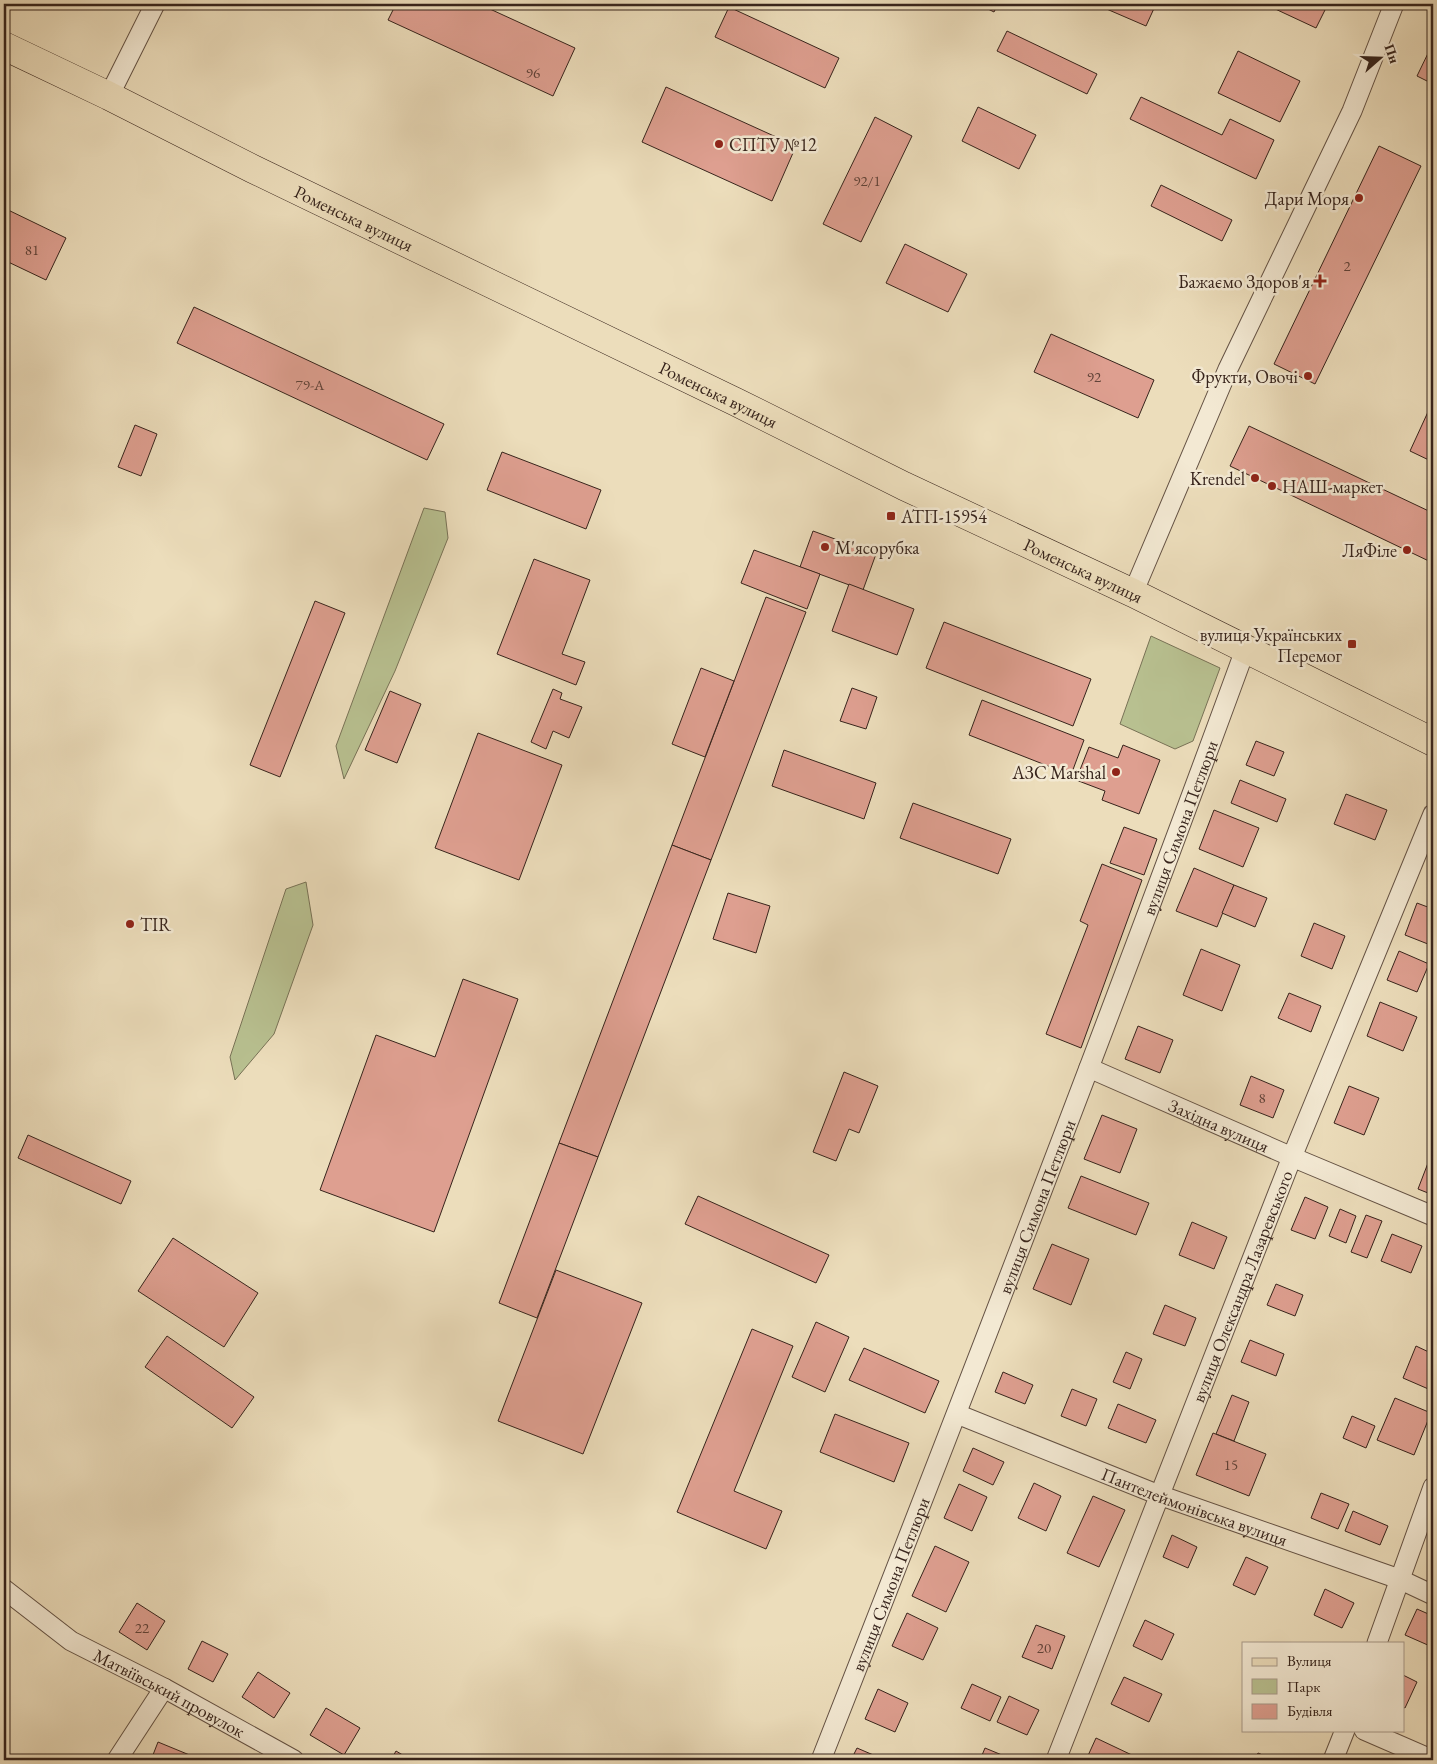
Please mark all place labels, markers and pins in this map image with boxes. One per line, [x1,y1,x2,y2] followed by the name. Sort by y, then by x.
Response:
[729,133,817,156] place label: СПТУ №12
[713,138,725,150] marker: СПТУ №12
[1265,187,1349,210] place label: Дари Моря
[1353,192,1365,204] marker: Дари Моря
[1178,270,1310,293] place label: Бажаємо Здоров'я
[1314,275,1326,287] marker: Бажаємо Здоров'я
[1192,365,1299,388] place label: Фрукти, Овочі
[1302,370,1314,382] marker: Фрукти, Овочі
[1190,467,1245,490] place label: Krendel
[1249,472,1261,484] marker: Krendel
[1282,475,1384,498] place label: НАШ-маркет
[1266,480,1278,492] marker: НАШ-маркет
[900,505,987,528] place label: АТП-15954
[885,510,897,522] marker: АТП-15954
[835,536,920,559] place label: М'ясорубка
[1342,539,1397,562] place label: ЛяФіле
[819,541,831,553] marker: М'ясорубка
[1401,544,1413,556] marker: ЛяФіле
[1200,623,1343,667] place label: вулиця Українських Перемог
[1346,638,1358,650] marker: вулиця Українських Перемог
[1011,761,1106,784] place label: АЗС Marshal
[1110,766,1122,778] marker: АЗС Marshal
[140,913,171,936] place label: TIR
[124,918,136,930] marker: TIR

